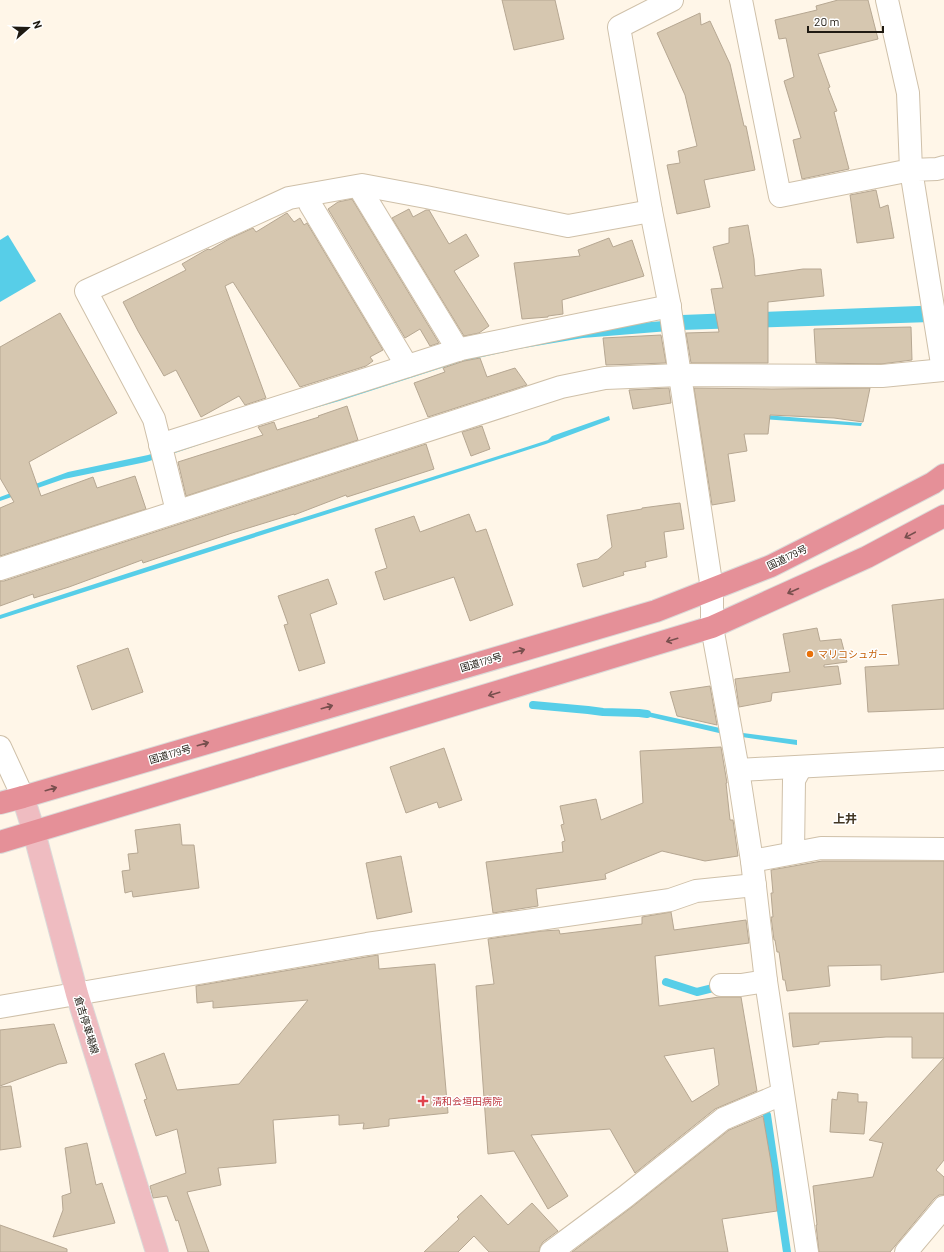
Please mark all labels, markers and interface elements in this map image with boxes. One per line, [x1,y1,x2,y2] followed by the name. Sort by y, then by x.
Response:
[8,8,48,48] north arrow
[808,8,883,34] scale bar
[814,14,840,28] text: 20 m
[31,19,45,30] text: N
[904,531,916,539] one-way arrow
[765,542,809,572] street label: 国道179号
[787,588,799,595] one-way arrow
[666,637,679,644] one-way arrow
[513,647,526,654] one-way arrow
[818,648,888,660] place label: マリコシュガー
[805,649,815,659] marker: マリコシュガー
[458,650,504,674] street label: 国道179号
[488,691,501,698] one-way arrow
[321,703,334,710] one-way arrow
[196,740,209,747] one-way arrow
[147,742,193,766] street label: 国道179号
[44,785,57,792] one-way arrow
[833,811,857,825] district label: 上井
[72,995,102,1055] street label: 倉吉停車場線
[417,1095,429,1107] marker: 清和会垣田病院
[432,1095,502,1107] place label: 清和会垣田病院

